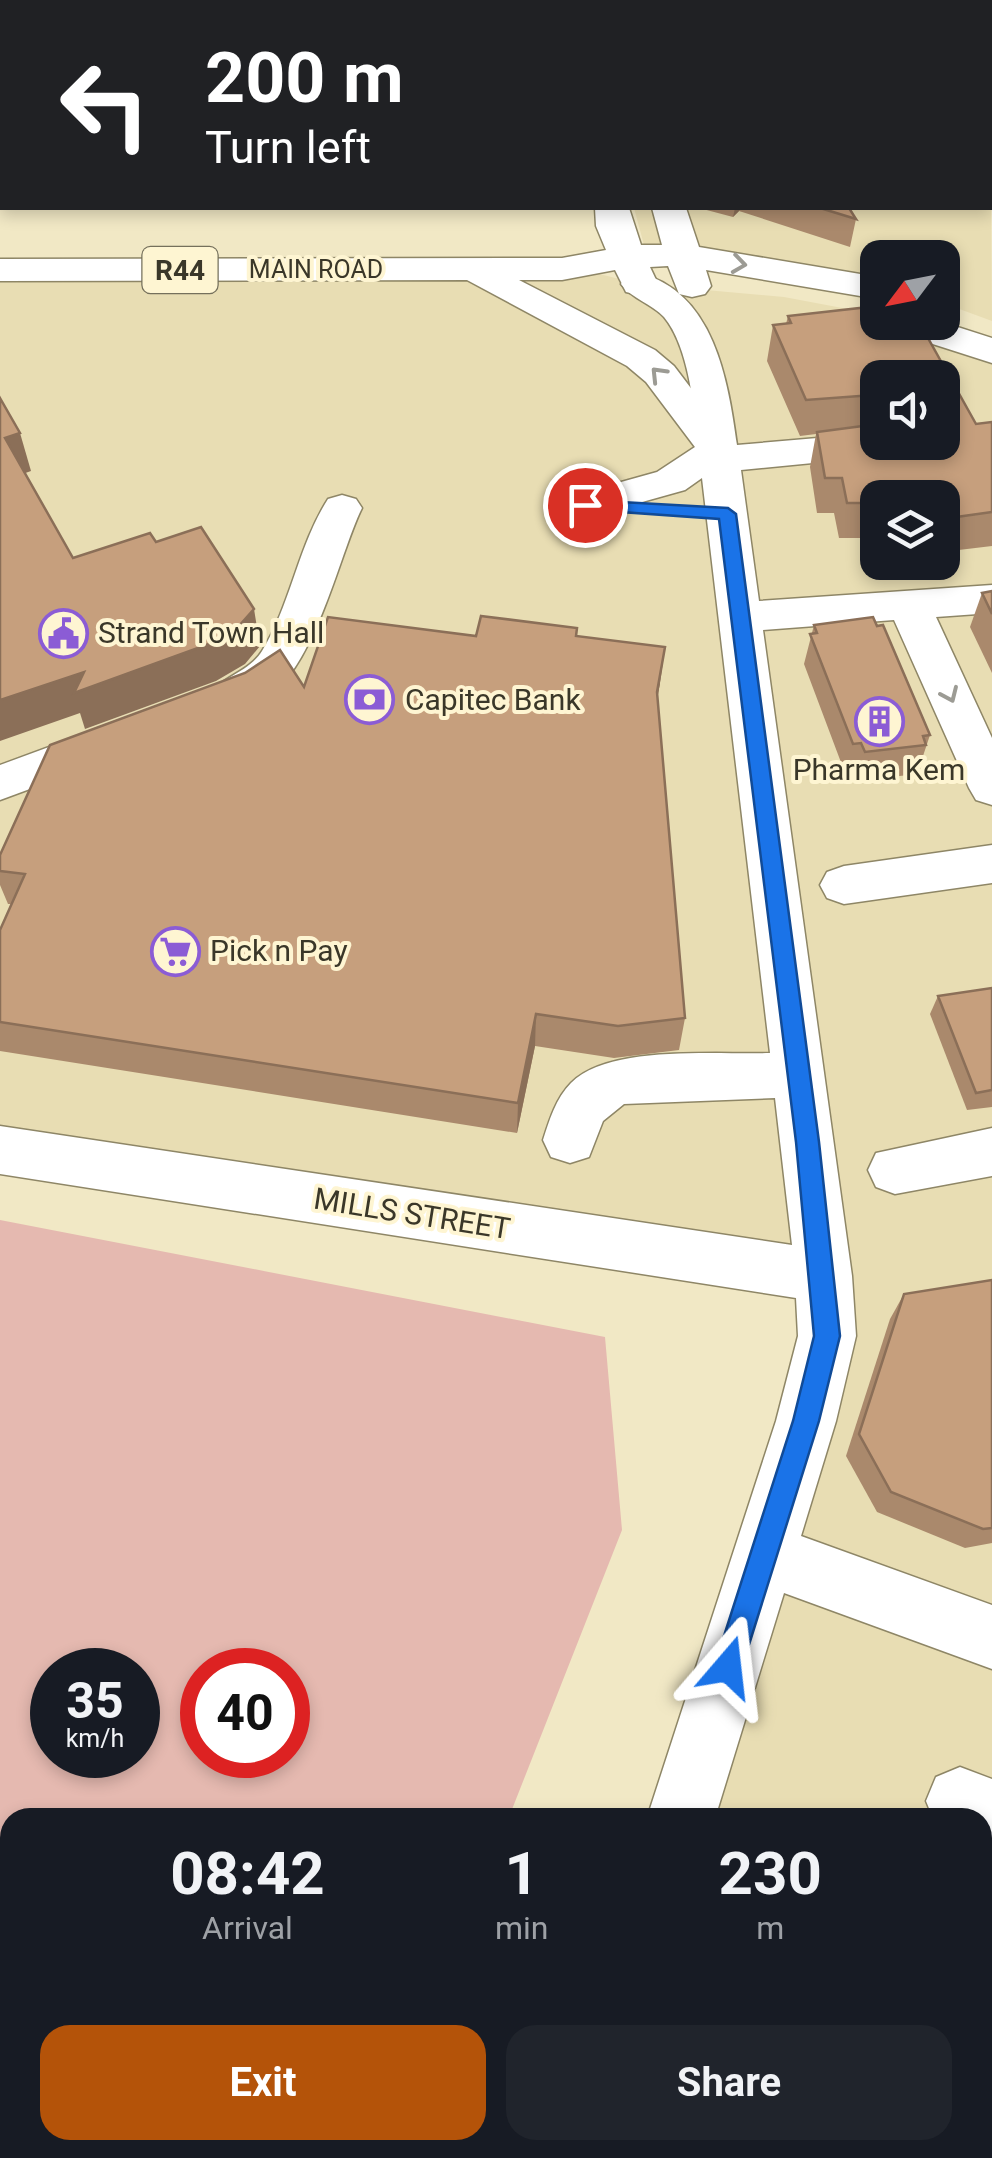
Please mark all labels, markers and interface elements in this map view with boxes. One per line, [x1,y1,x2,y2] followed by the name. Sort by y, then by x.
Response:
[205,37,404,119] text: 200 m
[40,40,170,170] icon: left
[205,121,371,174] text: Turn left
[860,240,960,340] north arrow
[860,240,960,580] map controls
[142,247,218,293] road number: R44
[731,253,747,274] one-way arrow
[249,255,383,284] street label: MAIN ROAD
[860,360,960,460] button: sound
[652,368,670,386] one-way arrow
[543,463,628,548] pin
[558,478,613,533] icon: arrive
[860,480,960,580] button: layers
[37,607,89,659] public building icon: Strand Town Hall
[98,615,324,650] place label: Strand Town Hall
[344,674,396,726] bank icon: Capitec Bank
[405,682,581,717] place label: Capitec Bank
[937,685,957,703] one-way arrow
[853,695,905,747] building icon: Pharma Kem
[793,752,965,787] place label: Pharma Kem
[149,925,201,977] supermarket icon: Pick n Pay
[210,933,348,968] place label: Pick n Pay
[311,1181,513,1246] street label: MILLS STREET
[676,1615,780,1719] position arrow
[180,1648,310,1778] speed limit sign: 40
[66,1672,124,1730] text: 35
[66,1724,124,1753] text: km/h
[170,1838,325,1909] text: 08:42
[504,1838,539,1909] text: 1
[719,1838,822,1909] text: 230
[202,1909,293,1947] text: Arrival
[495,1909,548,1947] text: min
[756,1909,784,1947] text: m
[40,2025,486,2140] button: Exit
[506,2025,952,2140] button: Share

